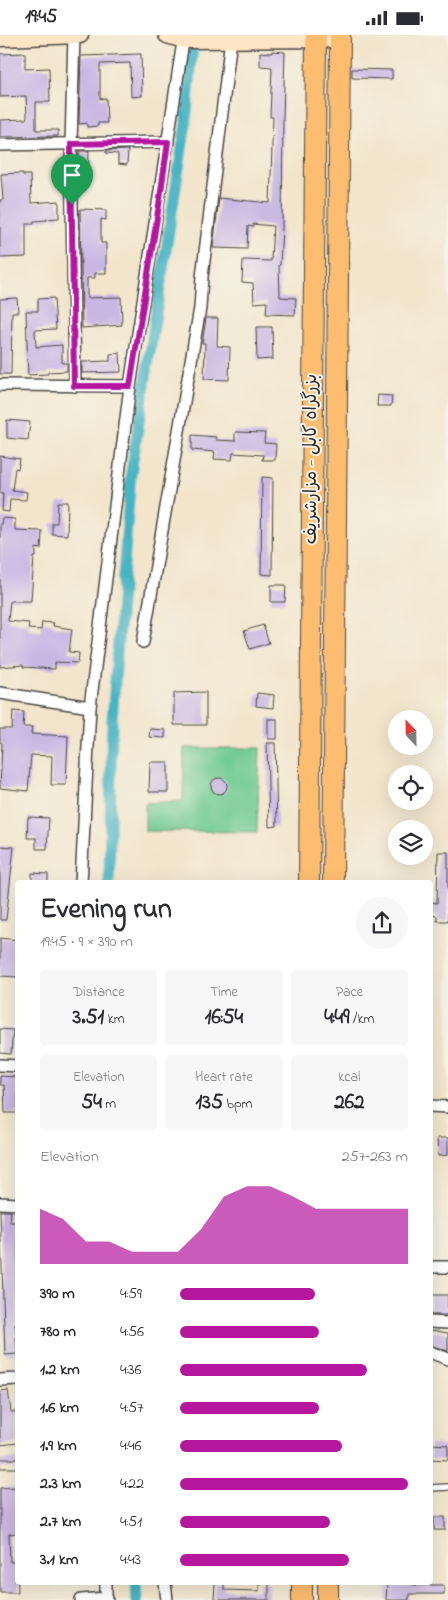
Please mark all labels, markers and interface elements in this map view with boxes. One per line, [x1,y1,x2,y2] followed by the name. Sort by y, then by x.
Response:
[25,4,57,31] text: 19:45
[51,154,93,205] pin
[58,161,86,189] icon: arrive
[299,374,325,544] street label: بزرگراه کابل - مزارشریف
[388,710,432,755] north arrow
[388,710,433,865] map controls
[388,765,433,810] button: locate
[388,820,433,865] button: layers
[40,890,172,931] text: Evening run
[356,897,408,949] button: share
[40,930,133,954] text: 19:45 · 9 × 390 m
[73,982,124,1003] text: Distance
[210,982,238,1003] text: Time
[336,982,363,1003] text: Pace
[73,1003,104,1033] text: 3.51
[205,1003,243,1033] text: 16:54
[324,1003,350,1033] text: 4:49
[104,1009,125,1030] text: km
[350,1009,374,1030] text: /km
[73,1067,124,1088] text: Elevation
[195,1067,253,1088] text: Heart rate
[338,1067,360,1088] text: kcal
[81,1088,102,1118] text: 54
[196,1088,223,1118] text: 135
[334,1088,364,1118] text: 262
[102,1094,116,1115] text: m
[223,1094,252,1115] text: bpm
[40,1145,99,1169] text: Elevation
[342,1145,408,1169] text: 257–263 m
[40,1282,75,1306] text: 390 m
[120,1282,142,1306] text: 4:59
[40,1320,76,1344] text: 780 m
[120,1320,144,1344] text: 4:56
[40,1358,80,1382] text: 1.2 km
[120,1358,142,1382] text: 4:36
[40,1396,79,1420] text: 1.6 km
[120,1396,144,1420] text: 4:57
[40,1434,77,1458] text: 1.9 km
[120,1434,142,1458] text: 4:46
[40,1472,81,1496] text: 2.3 km
[120,1472,144,1496] text: 4:22
[40,1510,81,1534] text: 2.7 km
[120,1510,142,1534] text: 4:51
[40,1548,78,1572] text: 3.1 km
[120,1548,141,1572] text: 4:43

